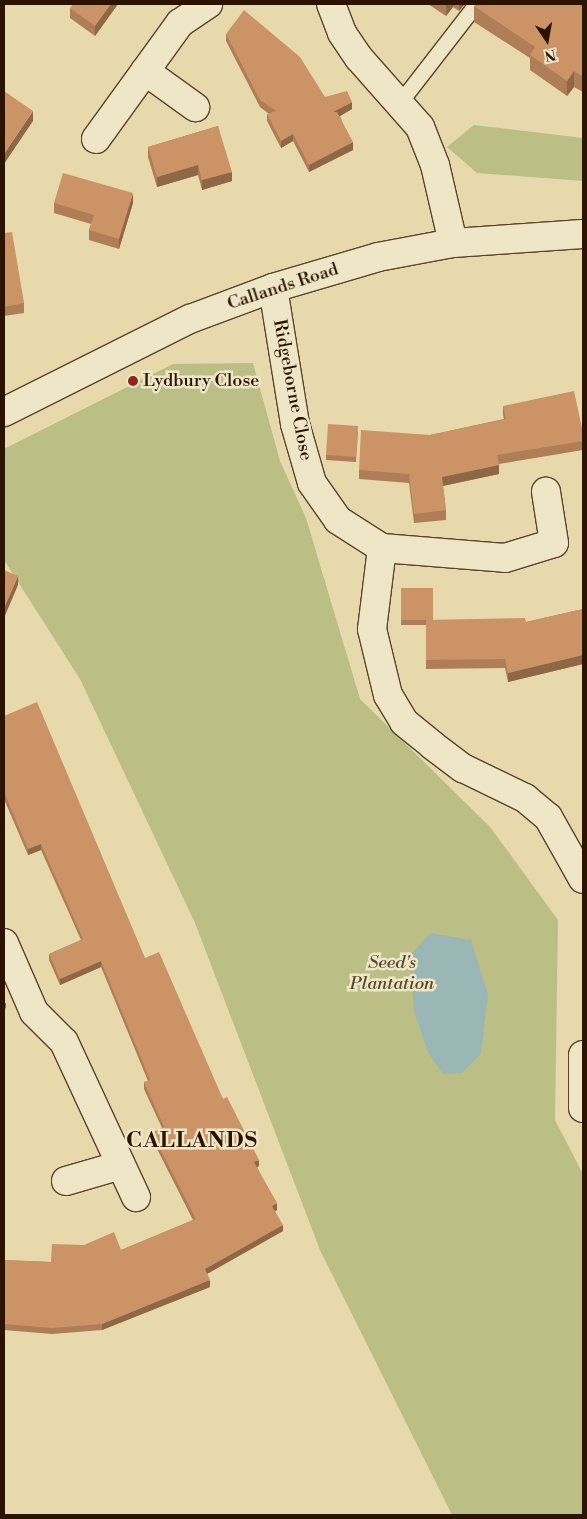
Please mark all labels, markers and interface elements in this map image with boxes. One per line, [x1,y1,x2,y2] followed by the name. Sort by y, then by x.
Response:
[522,15,572,65] north arrow
[543,45,557,65] text: N
[225,259,341,315] street label: Callands Road
[268,317,316,463] street label: Ridgeborne Close
[143,370,259,392] place label: Lydbury Close
[127,375,139,387] marker: Lydbury Close
[350,953,434,996] park label: Seed's Plantation
[125,1128,259,1154] district label: CALLANDS

